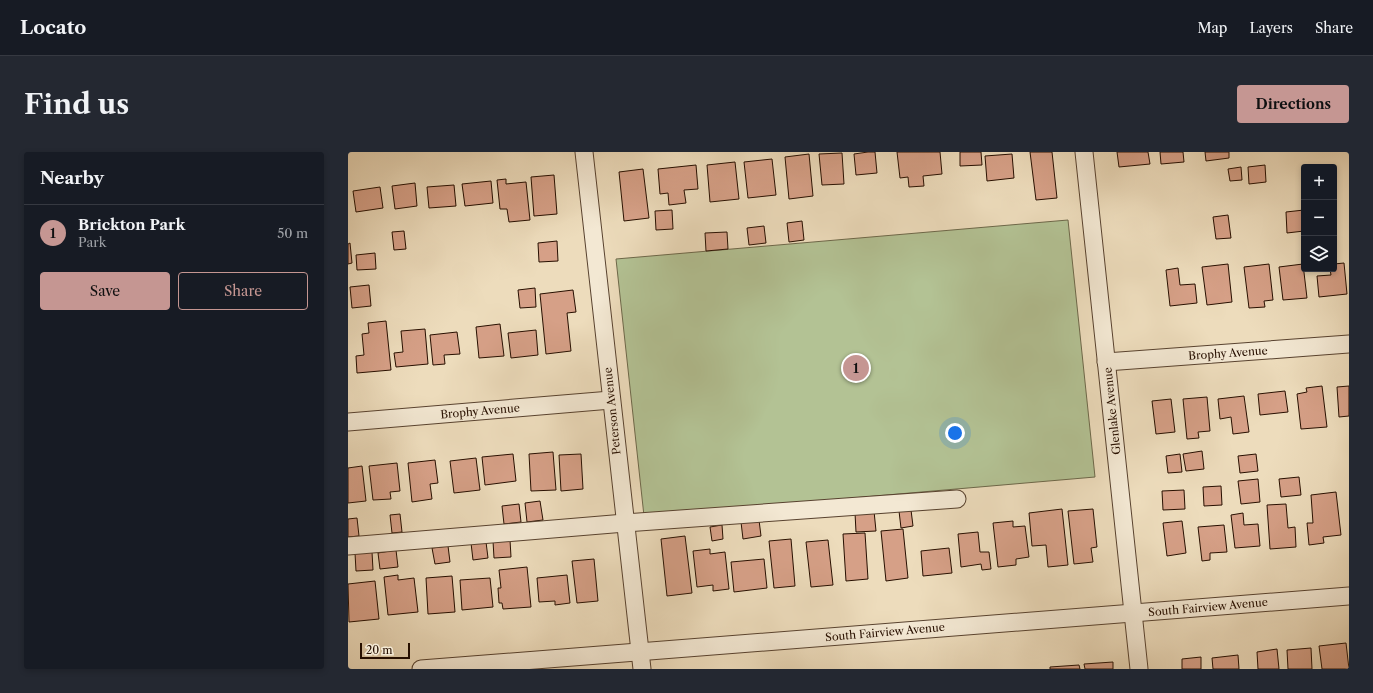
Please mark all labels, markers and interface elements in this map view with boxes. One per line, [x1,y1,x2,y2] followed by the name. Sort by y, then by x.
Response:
[20,16,86,39] text: Locato
[1197,19,1227,37] text: Map
[1249,19,1293,37] text: Layers
[1315,19,1353,37] text: Share
[1237,85,1349,123] button: Directions
[24,87,129,121] text: Find us
[1301,164,1337,272] map controls
[1301,164,1337,200] button: +
[40,168,104,188] text: Nearby
[1301,200,1337,236] button: −
[78,215,185,234] text: Brickton Park
[50,225,56,241] text: 1
[277,225,308,241] text: 50 m
[78,234,106,250] text: Park
[1301,236,1337,272] button: layers
[40,272,170,310] button: Save
[178,272,308,310] button: Share
[1188,343,1268,363] street label: Brophy Avenue
[843,353,869,383] pin: 1
[600,367,624,455] street label: Peterson Avenue
[1100,367,1124,455] street label: Glenlake Avenue
[440,401,520,421] street label: Brophy Avenue
[945,423,965,443] your location
[1148,595,1268,619] street label: South Fairview Avenue
[825,620,945,644] street label: South Fairview Avenue
[360,641,410,660] scale bar
[366,643,392,657] text: 20 m

